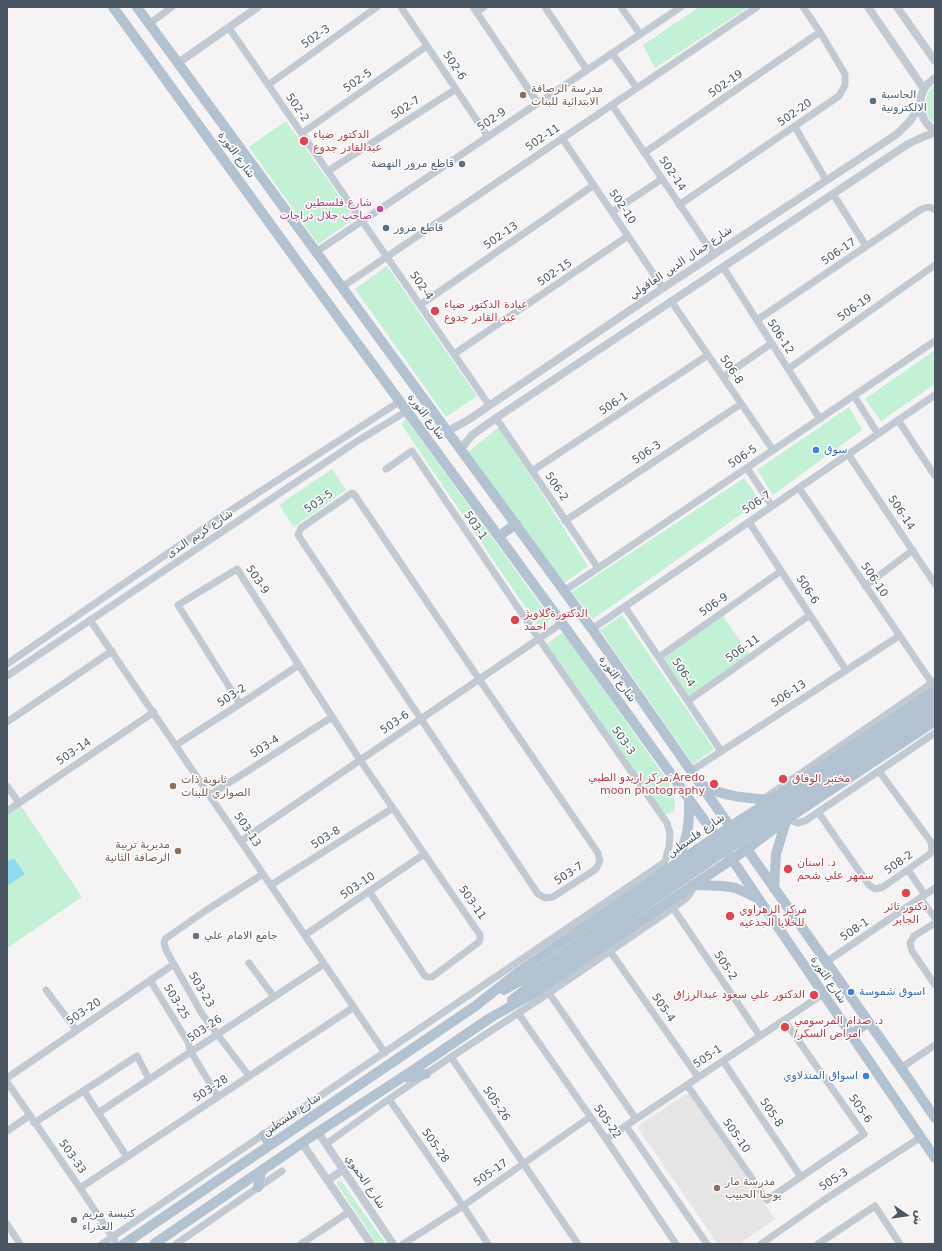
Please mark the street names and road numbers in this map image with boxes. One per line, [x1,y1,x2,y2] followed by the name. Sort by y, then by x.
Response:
[299,22,333,52] street label: 502-3
[440,49,468,83] street label: 502-6
[341,66,375,96] street label: 502-5
[706,67,746,101] street label: 502-19
[282,91,312,125] street label: 502-2
[389,94,423,122] street label: 502-7
[775,96,815,130] street label: 502-20
[475,106,509,134] street label: 502-9
[523,122,563,154] street label: 502-11
[215,129,257,181] street label: شارع الثورة
[656,154,688,194] street label: 502-14
[606,187,638,227] street label: 502-10
[481,219,521,253] street label: 502-13
[627,224,735,302] street label: شارع جمال الدين العاقولي
[819,236,859,268] street label: 506-17
[535,257,575,289] street label: 502-15
[406,269,436,303] street label: 502-4
[835,291,875,325] street label: 506-19
[764,317,796,357] street label: 506-12
[717,353,745,387] street label: 506-8
[597,390,631,418] street label: 506-1
[404,391,448,443] street label: شارع الثورة
[630,439,664,467] street label: 506-3
[726,443,760,471] street label: 506-5
[542,470,570,504] street label: 506-2
[302,488,336,516] street label: 503-5
[740,489,774,517] street label: 506-7
[885,493,917,533] street label: 506-14
[164,507,236,561] street label: شارع كريم الندى
[461,509,489,543] street label: 503-1
[858,560,890,600] street label: 506-10
[243,563,271,597] street label: 503-9
[793,573,821,607] street label: 506-6
[697,590,731,620] street label: 506-9
[723,632,763,666] street label: 506-11
[596,653,638,705] street label: شارع الثورة
[669,656,697,690] street label: 506-4
[769,678,809,710] street label: 506-13
[215,682,249,710] street label: 503-2
[378,709,412,737] street label: 503-6
[608,724,638,758] street label: 503-3
[248,733,282,761] street label: 503-4
[54,736,94,768] street label: 503-14
[231,810,263,850] street label: 503-13
[665,811,727,861] street label: شارع فلسطين
[309,824,343,852] street label: 503-8
[882,848,916,878] street label: 508-2
[552,860,586,888] street label: 503-7
[338,870,378,902] street label: 503-10
[455,883,489,923] street label: 503-11
[838,916,872,944] street label: 508-1
[711,949,739,983] street label: 505-2
[807,954,849,1006] street label: شارع الثورة
[185,970,217,1010] street label: 503-23
[160,982,192,1022] street label: 503-25
[648,991,678,1025] street label: 505-4
[64,996,104,1028] street label: 503-20
[185,1013,225,1045] street label: 503-26
[691,1043,725,1071] street label: 505-1
[191,1073,231,1105] street label: 503-28
[480,1084,512,1124] street label: 505-26
[260,1091,324,1139] street label: شارع فلسطين
[845,1092,875,1126] street label: 505-6
[757,1096,785,1130] street label: 505-8
[590,1102,624,1142] street label: 505-22
[719,1116,753,1156] street label: 505-10
[418,1126,452,1166] street label: 505-28
[55,1137,89,1177] street label: 503-33
[342,1153,388,1211] street label: شارع الحموي
[471,1156,511,1190] street label: 505-17
[817,1166,851,1194] street label: 505-3

